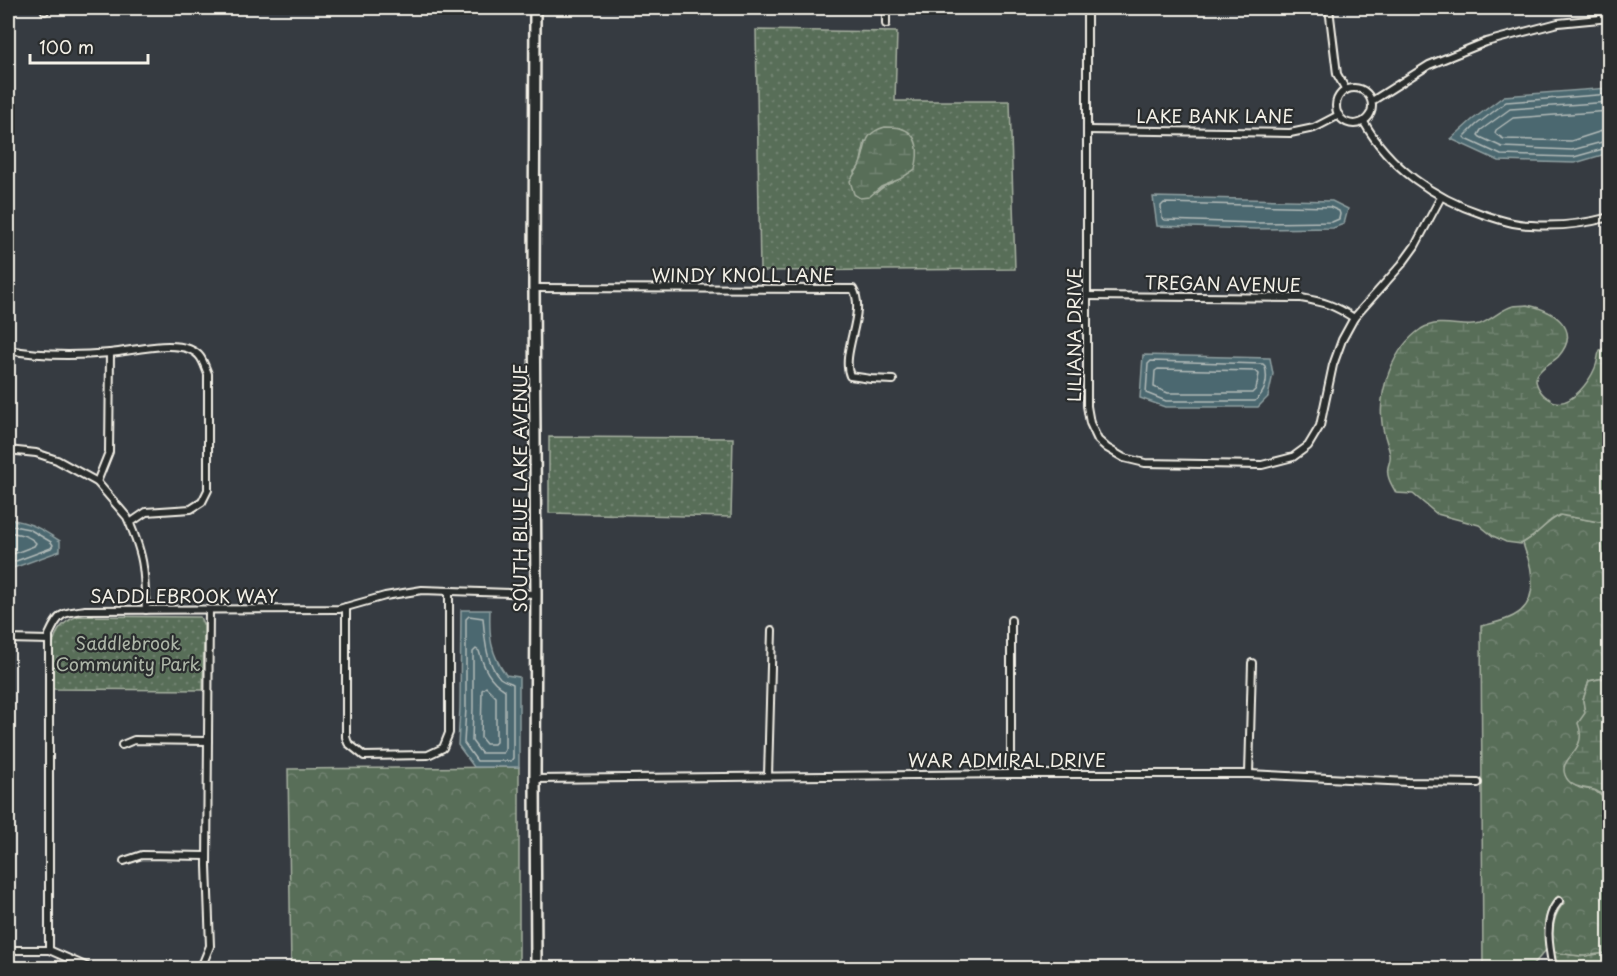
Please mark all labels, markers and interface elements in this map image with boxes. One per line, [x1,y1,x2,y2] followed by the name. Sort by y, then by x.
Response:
[30,27,148,65] scale bar
[39,33,94,60] text: 100 m
[1136,102,1294,129] street label: LAKE BANK LANE
[651,261,835,288] street label: WINDY KNOLL LANE
[1060,268,1087,402] street label: LILIANA DRIVE
[1145,268,1301,298] street label: TREGAN AVENUE
[506,364,533,612] street label: SOUTH BLUE LAKE AVENUE
[90,582,279,609] street label: SADDLEBROOK WAY
[56,629,201,677] park label: Saddlebrook Community Park
[908,746,1106,773] street label: WAR ADMIRAL DRIVE

